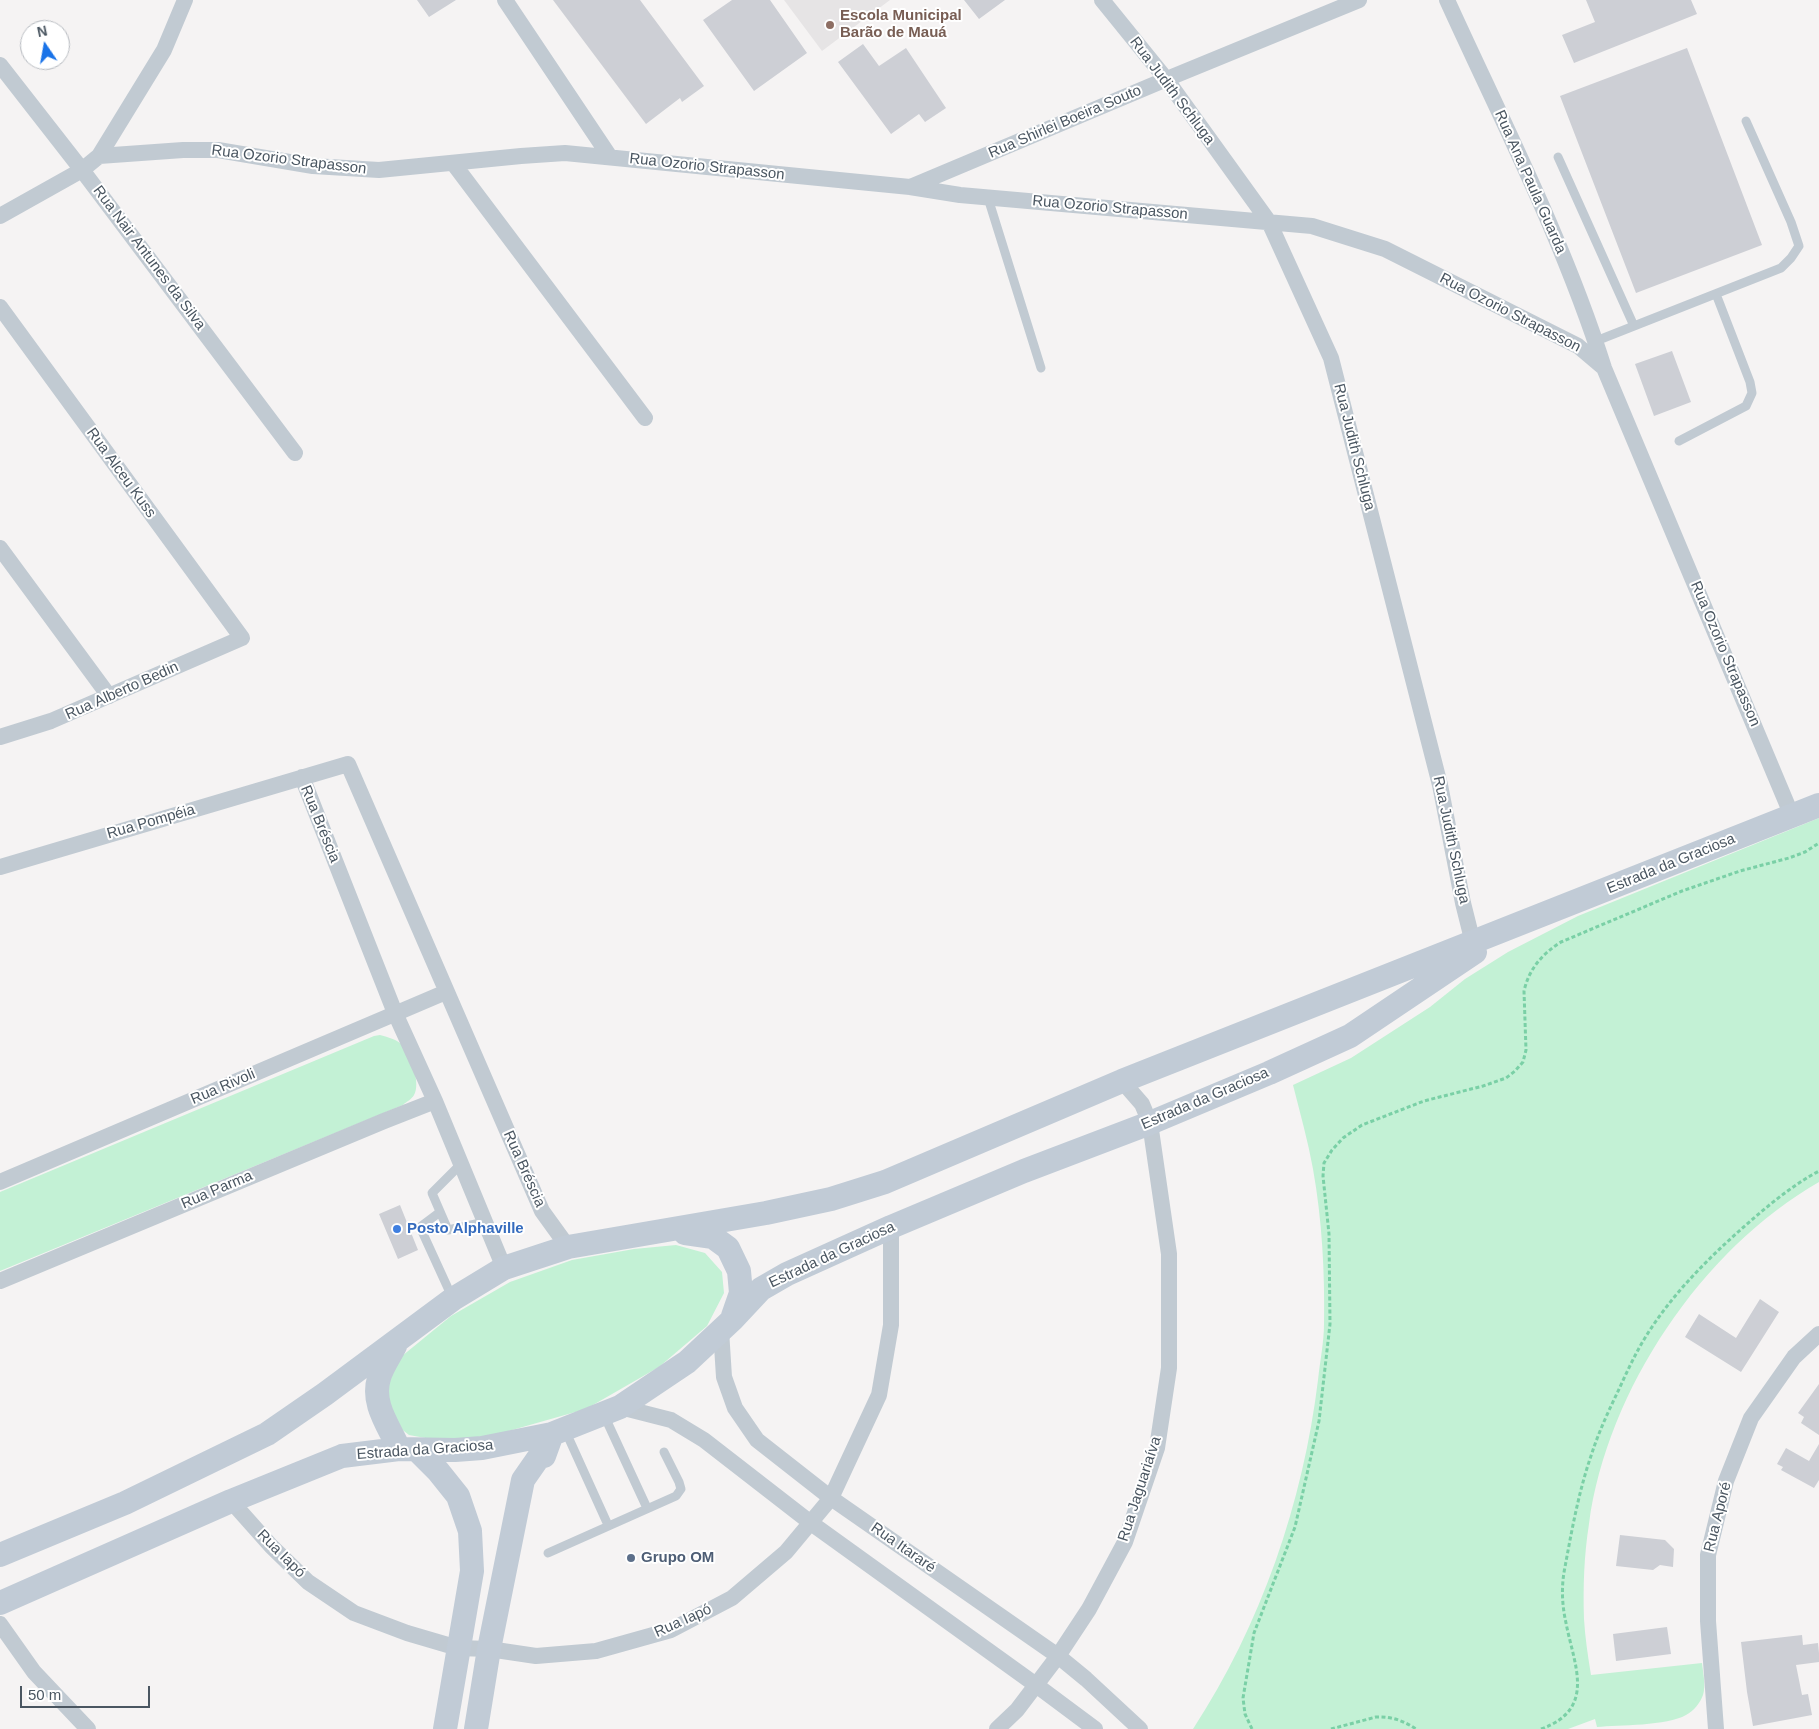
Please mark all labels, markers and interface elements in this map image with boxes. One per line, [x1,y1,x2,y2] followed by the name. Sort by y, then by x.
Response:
[840,7,962,42] place label: Escola Municipal Barão de Mauá
[824,19,836,31] marker: Escola Municipal Barão de Mauá
[20,20,70,70] north arrow
[35,22,49,40] text: N
[1126,34,1218,148] street label: Rua Judith Schluga
[986,82,1144,162] street label: Rua Shirlei Boeira Souto
[1490,107,1570,257] street label: Rua Ana Paula Guarda
[211,142,367,178] street label: Rua Ozorio Strapasson
[629,150,785,184] street label: Rua Ozorio Strapasson
[89,182,209,334] street label: Rua Nair Antunes da Silva
[1032,192,1188,224] street label: Rua Ozorio Strapasson
[1436,270,1584,356] street label: Rua Ozorio Strapasson
[1330,382,1378,512] street label: Rua Judith Schluga
[82,425,160,521] street label: Rua Alceu Kuss
[1686,579,1764,729] street label: Rua Ozorio Strapasson
[63,658,181,724] street label: Rua Alberto Bedin
[1429,775,1473,905] street label: Rua Judith Schluga
[296,783,344,865] street label: Rua Bréscia
[105,801,197,843] street label: Rua Pompéia
[1604,830,1738,898] street label: Estrada da Graciosa
[1139,1064,1271,1134] street label: Estrada da Graciosa
[188,1065,258,1109] street label: Rua Rivoli
[499,1128,549,1210] street label: Rua Bréscia
[179,1167,255,1213] street label: Rua Parma
[766,1218,898,1292] street label: Estrada da Graciosa
[407,1220,524,1238] place label: Posto Alphaville
[391,1223,403,1235] marker: Posto Alphaville
[1115,1434,1165,1544] street label: Rua Jaguariaíva
[356,1436,494,1464] street label: Estrada da Graciosa
[1701,1480,1735,1554] street label: Rua Aporé
[867,1519,939,1577] street label: Rua Itararé
[253,1526,309,1582] street label: Rua Iapó
[641,1549,714,1567] place label: Grupo OM
[625,1552,637,1564] marker: Grupo OM
[652,1600,714,1642] street label: Rua Iapó
[22,1676,152,1708] scale bar
[28,1686,61,1703] text: 50 m

